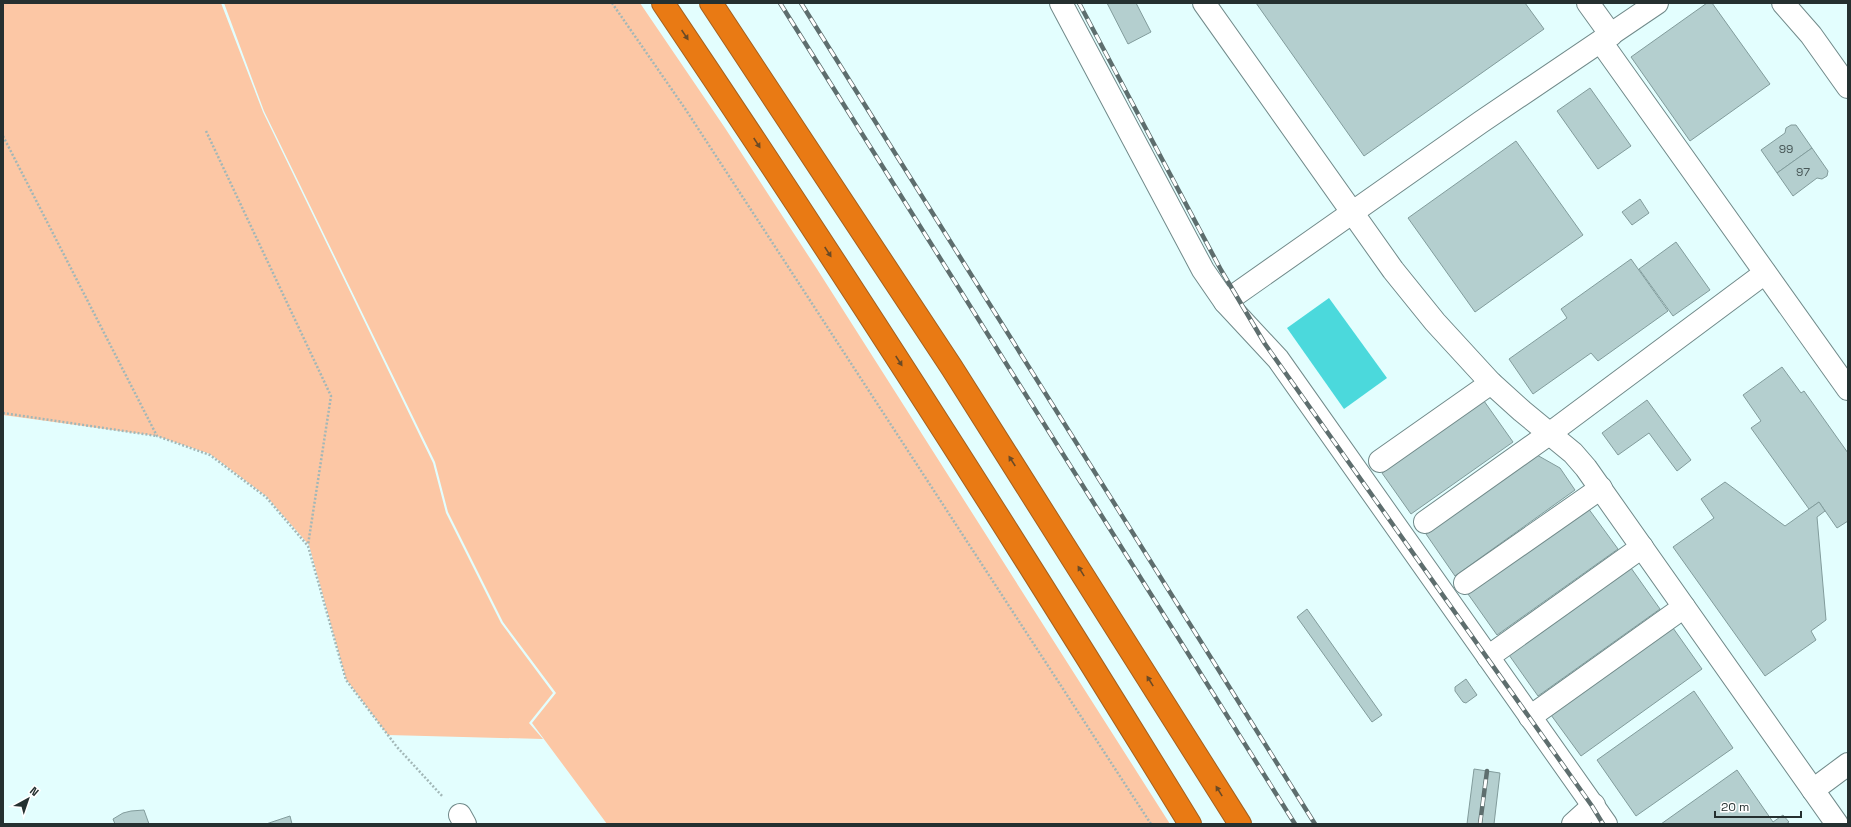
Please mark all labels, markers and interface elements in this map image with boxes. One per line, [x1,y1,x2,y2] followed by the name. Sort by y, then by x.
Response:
[681,30,689,41] one-way arrow
[753,138,761,149] one-way arrow
[1779,141,1793,157] house number: 99
[1796,164,1810,180] house number: 97
[825,246,832,258] one-way arrow
[895,356,903,366] one-way arrow
[1008,455,1015,467] one-way arrow
[1077,566,1085,576] one-way arrow
[1146,676,1154,686] one-way arrow
[8,779,48,819] north arrow
[27,784,42,799] text: N
[1215,786,1223,796] one-way arrow
[1715,793,1801,819] scale bar
[1721,799,1749,815] text: 20 m

